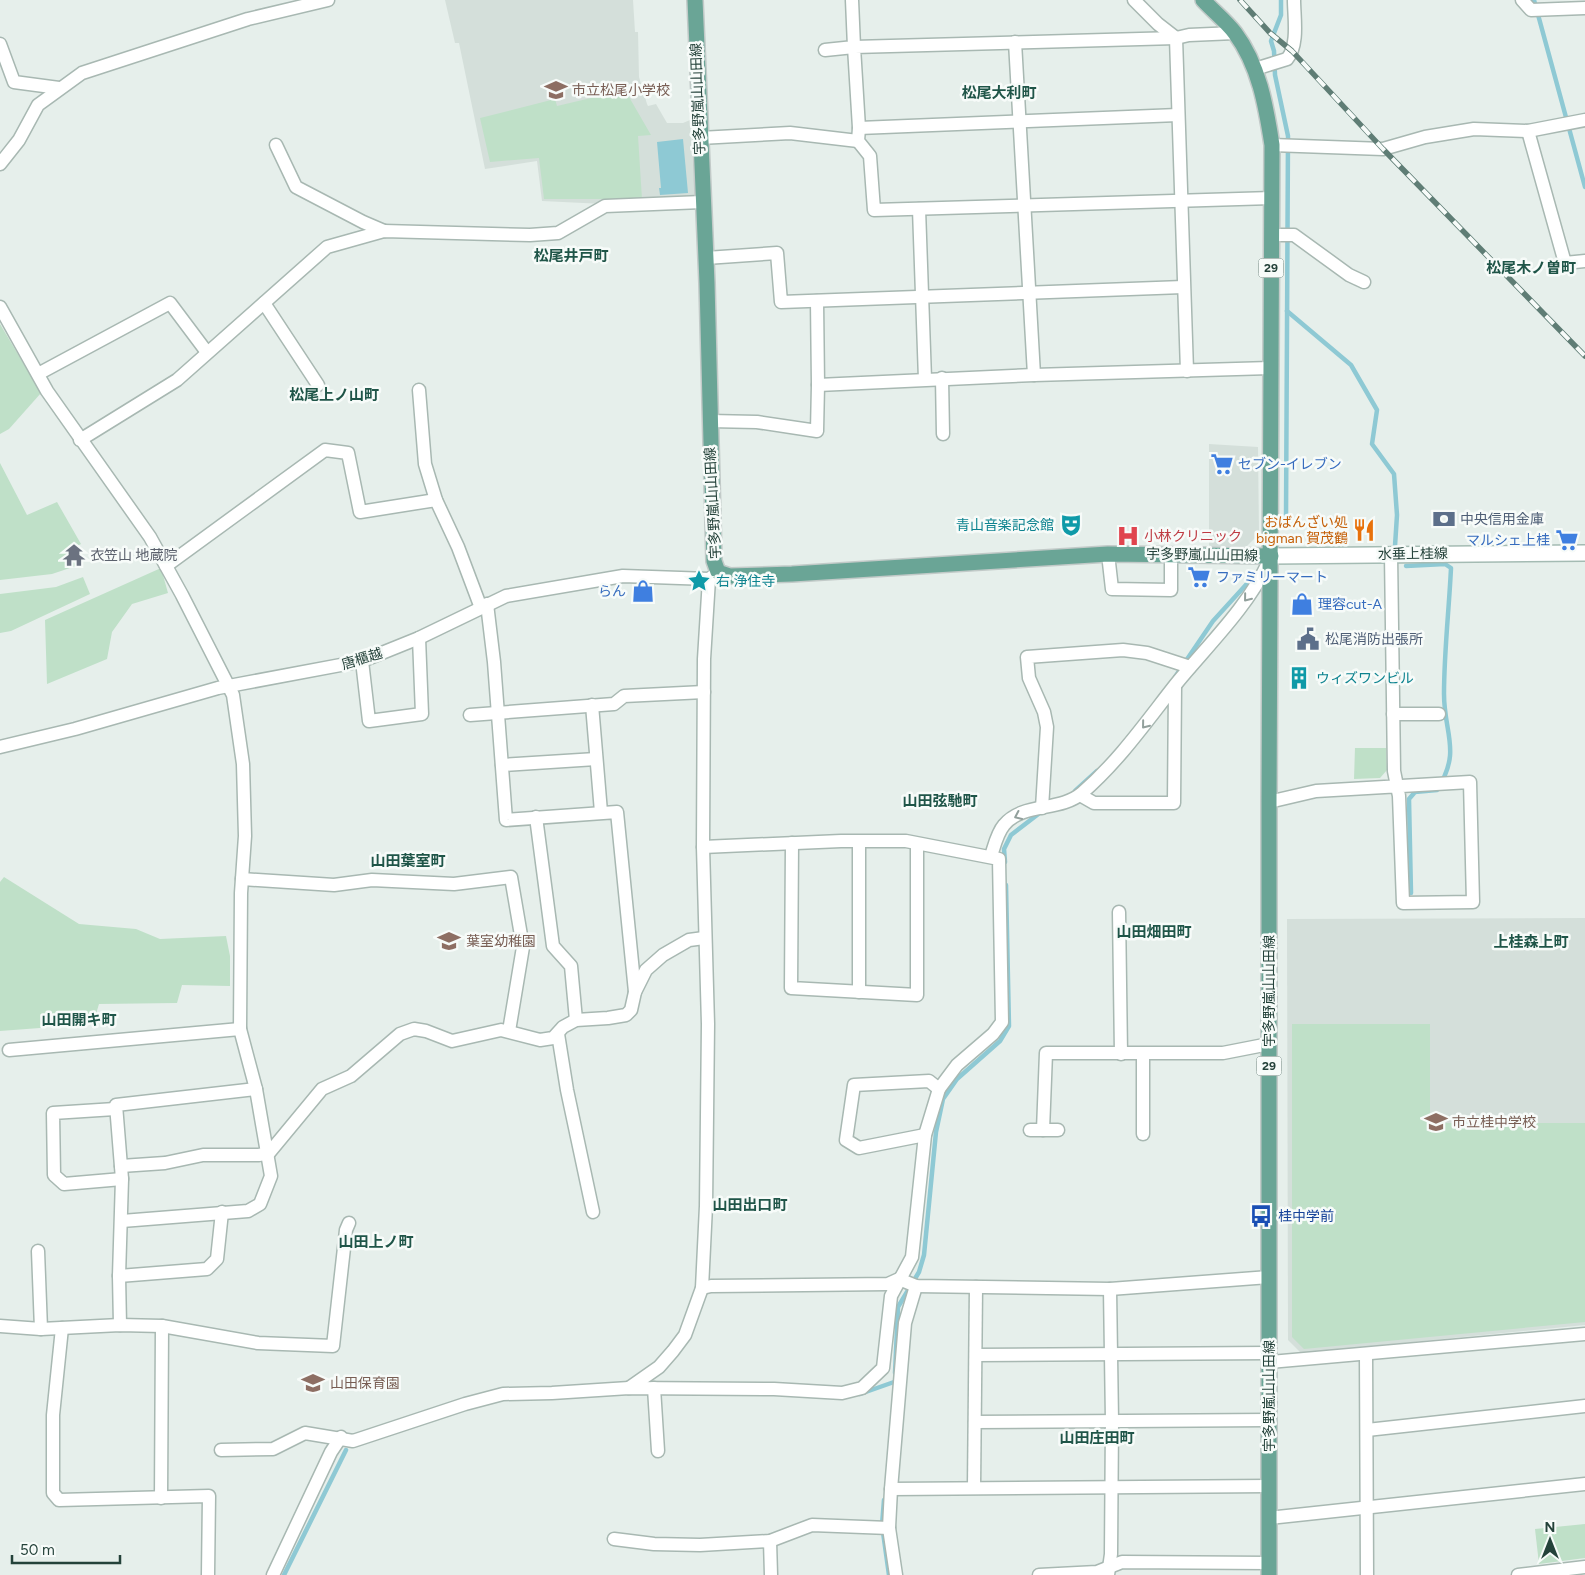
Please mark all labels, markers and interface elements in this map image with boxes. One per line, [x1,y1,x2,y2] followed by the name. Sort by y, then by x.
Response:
[688,43,708,155] street label: 宇多野嵐山山田線
[543,77,569,103] school or university icon: 市立松尾小学校
[572,82,670,99] place label: 市立松尾小学校
[961,84,1037,102] district label: 松尾大利町
[533,247,609,265] district label: 松尾井戸町
[1258,258,1284,278] road number: 29
[1486,259,1576,277] district label: 松尾木ノ曽町
[289,386,379,404] district label: 松尾上ノ山町
[702,447,724,559] street label: 宇多野嵐山山田線
[1209,451,1235,477] supermarket icon: セブン-イレブン
[1238,456,1342,473] place label: セブン-イレブン
[1431,506,1457,532] bank icon: 中央信用金庫
[1460,511,1544,528] place label: 中央信用金庫
[1058,512,1084,538] theatre icon: 青山音楽記念館
[1256,514,1348,547] place label: おばんざい処 bigman 賀茂鶴
[956,517,1054,534] place label: 青山音楽記念館
[1351,517,1377,543] restaurant icon: おばんざい処 bigman 賀茂鶴
[1115,523,1141,549] hospital icon: 小林クリニック
[1554,527,1580,553] supermarket icon: マルシェ上桂
[1144,528,1242,545] place label: 小林クリニック
[1466,532,1550,549] place label: マルシェ上桂
[61,542,87,568] temple icon: 衣笠山 地蔵院
[1378,545,1448,563] street label: 水垂上桂線
[1146,546,1258,564] street label: 宇多野嵐山山田線
[90,547,177,564] place label: 衣笠山 地蔵院
[1186,564,1212,590] supermarket icon: ファミリーマート
[686,568,712,594] place icon: 右 浄住寺
[1216,569,1328,586] place label: ファミリーマート
[716,573,775,590] place label: 右 浄住寺
[630,578,656,604] shop icon: らん
[598,583,626,600] place label: らん
[1289,591,1315,617] shop icon: 理容cut-A
[1244,592,1252,601] one-way arrow
[1318,596,1383,613] place label: 理容cut-A
[1295,626,1321,652] public building icon: 松尾消防出張所
[1325,631,1423,648] place label: 松尾消防出張所
[339,645,385,673] street label: 唐櫃越
[1286,665,1312,691] building icon: ウィズワンビル
[1316,670,1414,687] place label: ウィズワンビル
[1143,719,1151,728] one-way arrow
[902,792,978,810] district label: 山田弦馳町
[1014,809,1023,819] one-way arrow
[370,852,446,870] district label: 山田葉室町
[1116,923,1192,941] district label: 山田畑田町
[436,928,462,954] school or university icon: 葉室幼稚園
[466,933,536,950] place label: 葉室幼稚園
[1493,933,1569,951] district label: 上桂森上町
[1261,935,1278,1047] street label: 宇多野嵐山山田線
[41,1011,117,1029] district label: 山田開キ町
[1256,1056,1282,1076] road number: 29
[1423,1109,1449,1135] school or university icon: 市立桂中学校
[1452,1114,1536,1131] place label: 市立桂中学校
[712,1196,788,1214] district label: 山田出口町
[1248,1203,1274,1229] bus stop icon: 桂中学前
[1278,1208,1334,1225] place label: 桂中学前
[338,1233,414,1251] district label: 山田上ノ町
[1261,1340,1278,1452] street label: 宇多野嵐山山田線
[300,1370,326,1396] school or university icon: 山田保育園
[330,1375,400,1392] place label: 山田保育園
[1059,1429,1135,1447] district label: 山田庄田町
[1525,1515,1575,1565] north arrow
[1545,1519,1555,1536] text: N
[12,1532,120,1564] scale bar
[20,1541,55,1559] text: 50 m

